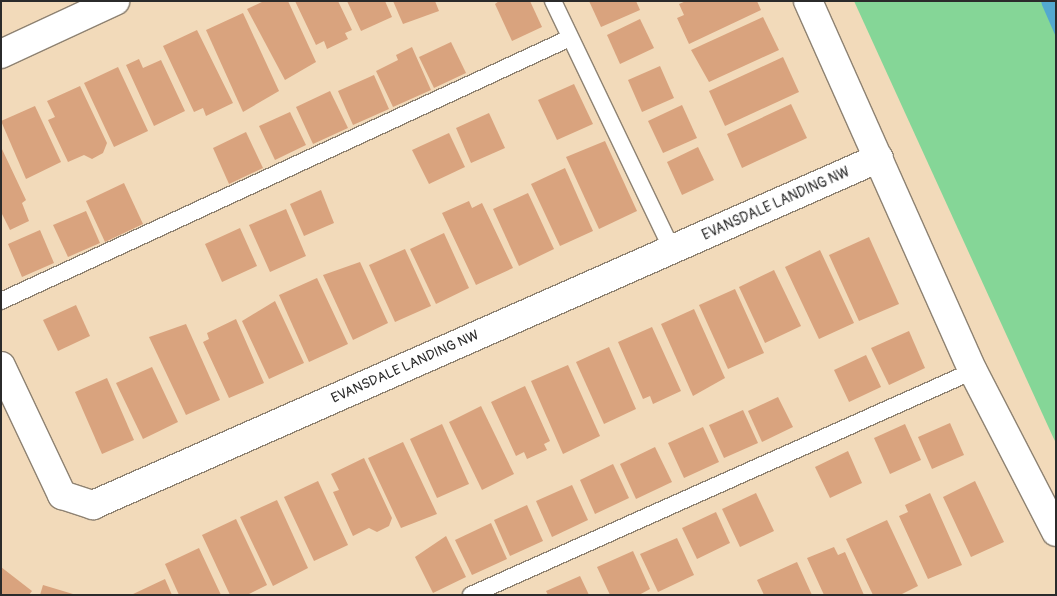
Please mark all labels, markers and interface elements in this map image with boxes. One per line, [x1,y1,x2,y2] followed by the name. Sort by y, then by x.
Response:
[700,164,852,244] street label: EVANSDALE LANDING NW
[329,327,481,407] street label: EVANSDALE LANDING NW

